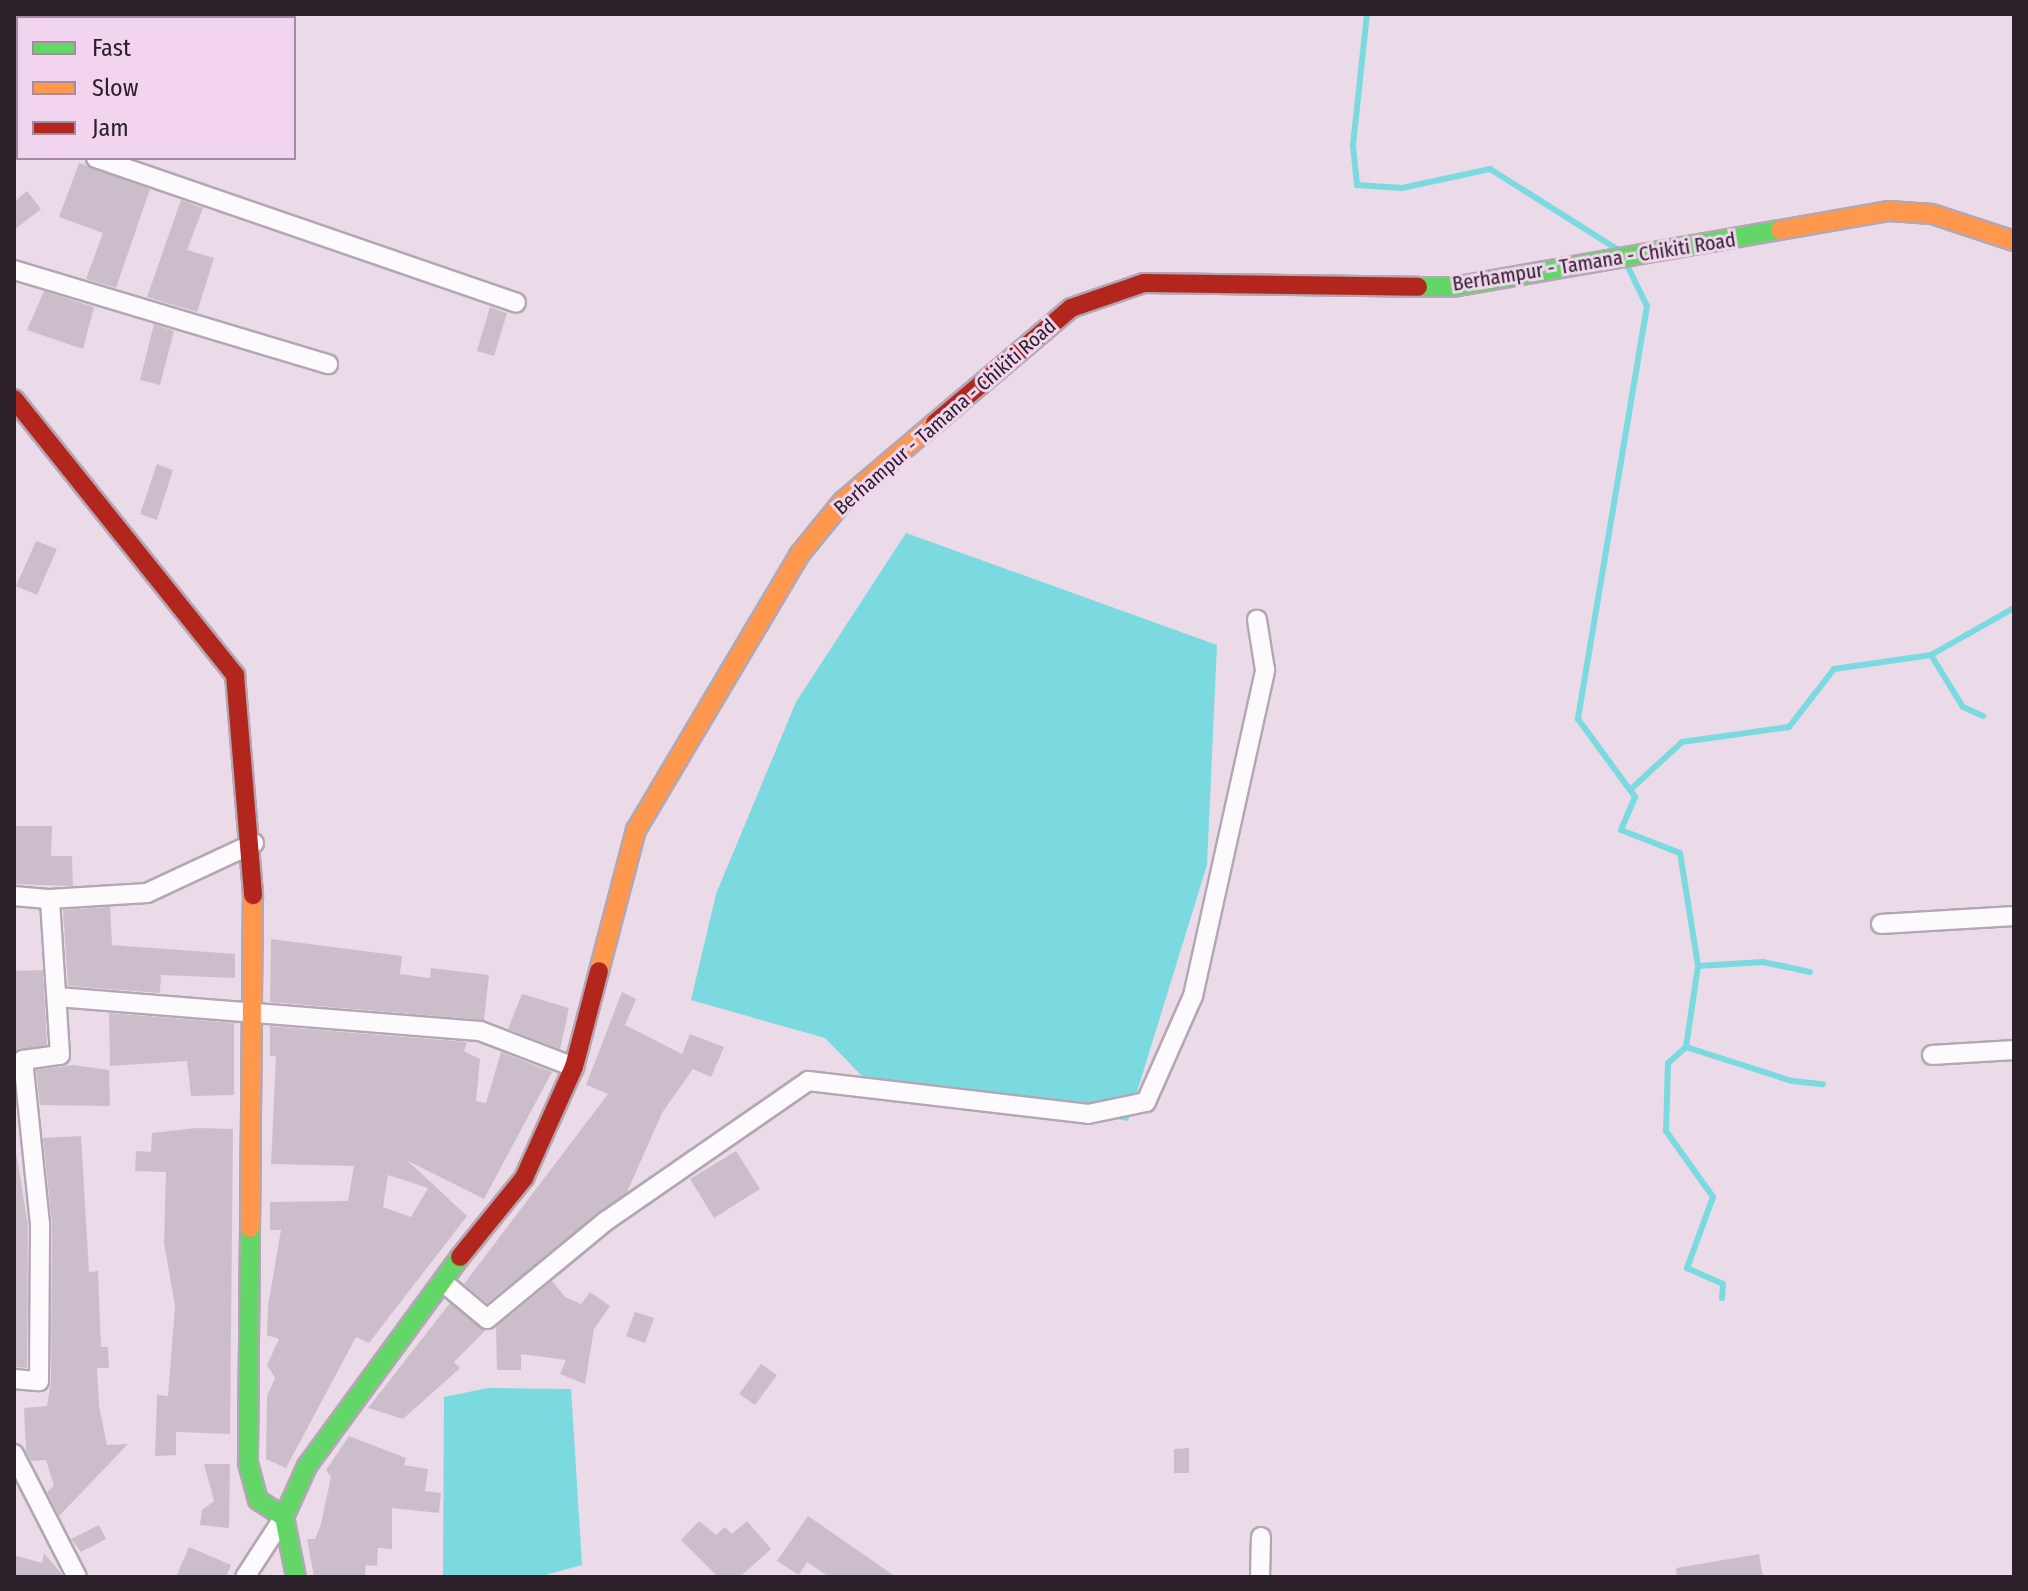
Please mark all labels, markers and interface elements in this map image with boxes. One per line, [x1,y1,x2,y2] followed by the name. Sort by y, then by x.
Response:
[16,16,296,160] legend
[92,34,131,62] text: Fast
[92,74,138,102] text: Slow
[92,114,129,142] text: Jam
[1451,228,1737,296] street label: Berhampur - Tamana - Chikiti Road
[829,314,1061,520] street label: Berhampur - Tamana - Chikiti Road

